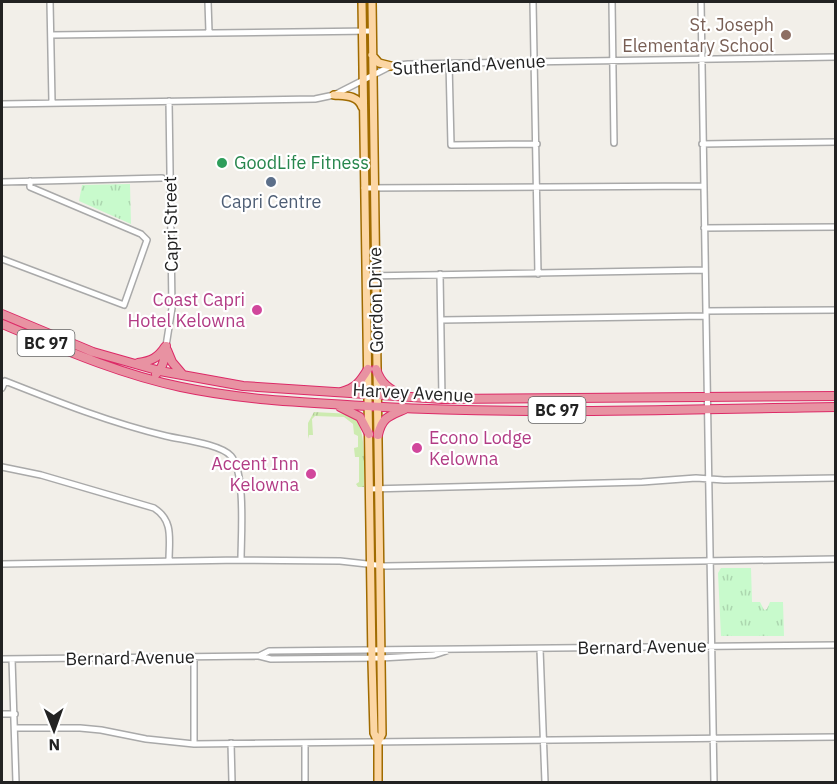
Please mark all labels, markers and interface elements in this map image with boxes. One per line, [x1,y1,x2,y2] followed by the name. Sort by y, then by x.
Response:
[622,13,774,57] place label: St. Joseph Elementary School
[779,28,793,42] marker: St. Joseph Elementary School
[392,49,546,80] street label: Sutherland Avenue
[234,151,369,174] place label: GoodLife Fitness
[215,156,229,170] marker: GoodLife Fitness
[264,175,278,189] marker: Capri Centre
[158,176,183,272] street label: Capri Street
[221,190,321,213] place label: Capri Centre
[363,247,388,353] street label: Gordon Drive
[128,288,245,332] place label: Coast Capri Hotel Kelowna
[250,303,264,317] marker: Coast Capri Hotel Kelowna
[18,330,74,356] road number: BC 97
[352,378,474,407] street label: Harvey Avenue
[528,397,586,423] road number: BC 97
[429,426,532,470] place label: Econo Lodge Kelowna
[410,441,424,455] marker: Econo Lodge Kelowna
[211,452,299,496] place label: Accent Inn Kelowna
[304,467,318,481] marker: Accent Inn Kelowna
[577,634,707,659] street label: Bernard Avenue
[65,645,195,670] street label: Bernard Avenue
[24,700,84,760] north arrow
[48,735,60,755] text: N

